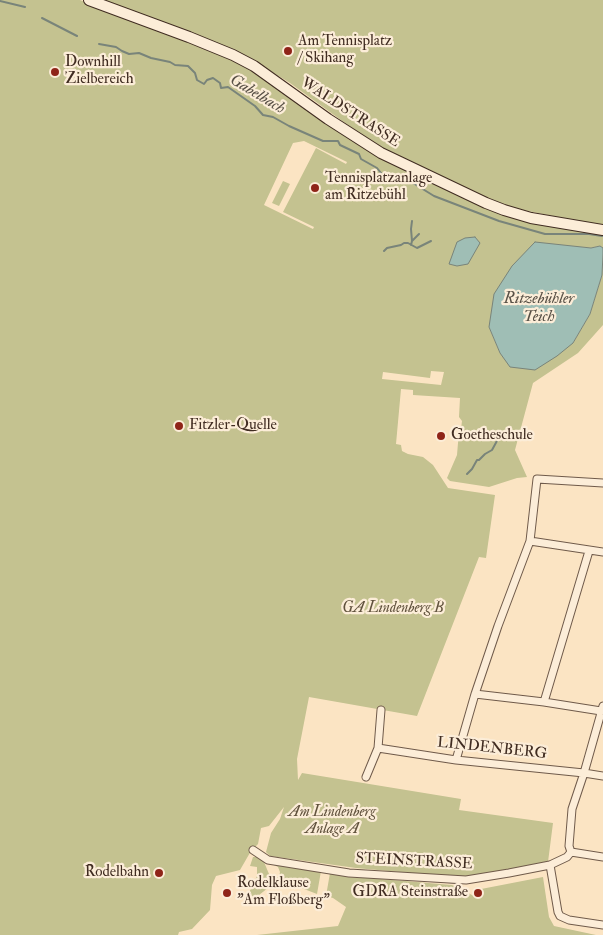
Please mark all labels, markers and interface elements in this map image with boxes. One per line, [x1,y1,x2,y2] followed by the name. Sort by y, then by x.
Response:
[298,33,392,68] place label: Am Tennisplatz / Skihang
[282,45,294,57] marker: Am Tennisplatz / Skihang
[65,54,133,89] place label: Downhill Zielbereich
[49,66,61,78] marker: Downhill Zielbereich
[226,71,288,119] water label: Gabelbach
[297,74,403,152] street label: WALDSTRASSE
[325,170,432,205] place label: Tennisplatzanlage am Ritzebühl
[309,182,321,194] marker: Tennisplatzanlage am Ritzebühl
[504,290,574,328] water label: Ritzebühler Teich
[189,417,277,435] place label: Fitzler-Quelle
[173,420,185,432] marker: Fitzler-Quelle
[451,427,533,445] place label: Goetheschule
[435,430,447,442] marker: Goetheschule
[342,600,444,618] park label: GA Lindenberg B
[436,734,548,764] street label: LINDENBERG
[288,804,376,839] park label: Am Lindenberg Anlage A
[355,850,473,874] street label: STEINSTRASSE
[85,864,149,882] place label: Rodelbahn
[153,867,165,879] marker: Rodelbahn
[237,875,330,910] place label: Rodelklause "Am Floßberg"
[353,884,468,902] place label: GDRA Steinstraße
[221,887,233,899] marker: Rodelklause "Am Floßberg"
[472,887,484,899] marker: GDRA Steinstraße

